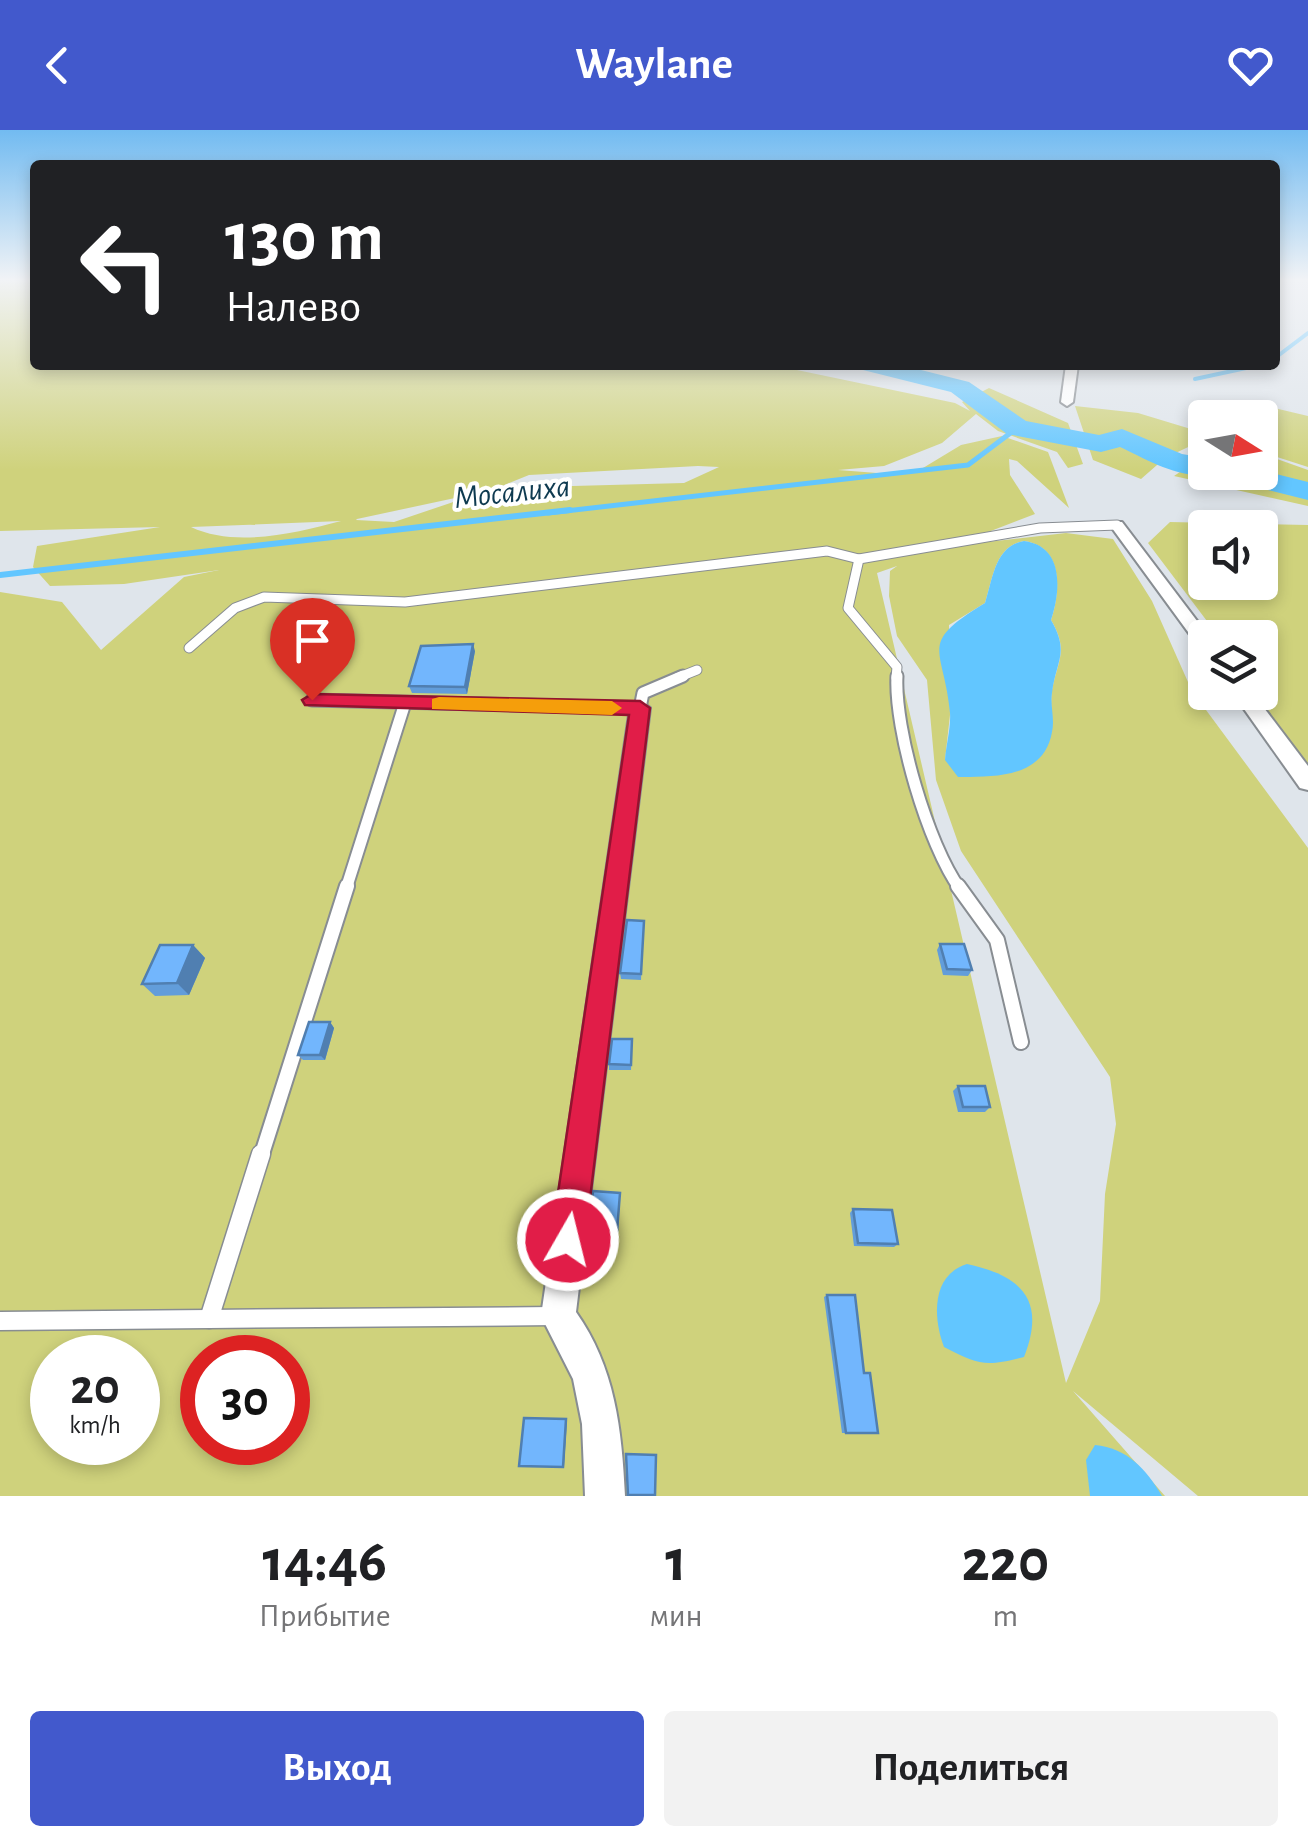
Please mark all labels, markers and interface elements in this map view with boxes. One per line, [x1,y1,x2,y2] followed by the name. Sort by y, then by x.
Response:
[30,38,85,93] icon: back
[1223,38,1278,93] icon: heart
[575,42,733,87] text: Waylane
[60,200,190,330] icon: left
[225,203,384,273] text: 130 m
[225,285,361,330] text: Налево
[1188,400,1278,490] north arrow
[1188,400,1278,710] map controls
[452,470,572,514] water label: Мосалиха
[1188,510,1278,600] button: sound
[270,598,355,701] pin
[285,613,340,668] icon: arrive
[1188,620,1278,710] button: layers
[516,1188,620,1292] position arrow
[180,1335,310,1465] speed limit sign: 30
[70,1363,120,1413] text: 20
[69,1413,121,1438] text: km/h
[262,1532,387,1592] text: 14:46
[665,1532,687,1592] text: 1
[961,1532,1049,1592] text: 220
[259,1600,391,1632] text: Прибытие
[649,1600,703,1632] text: мин
[992,1600,1018,1632] text: m
[30,1711,644,1826] button: Выход
[664,1711,1278,1826] button: Поделиться

